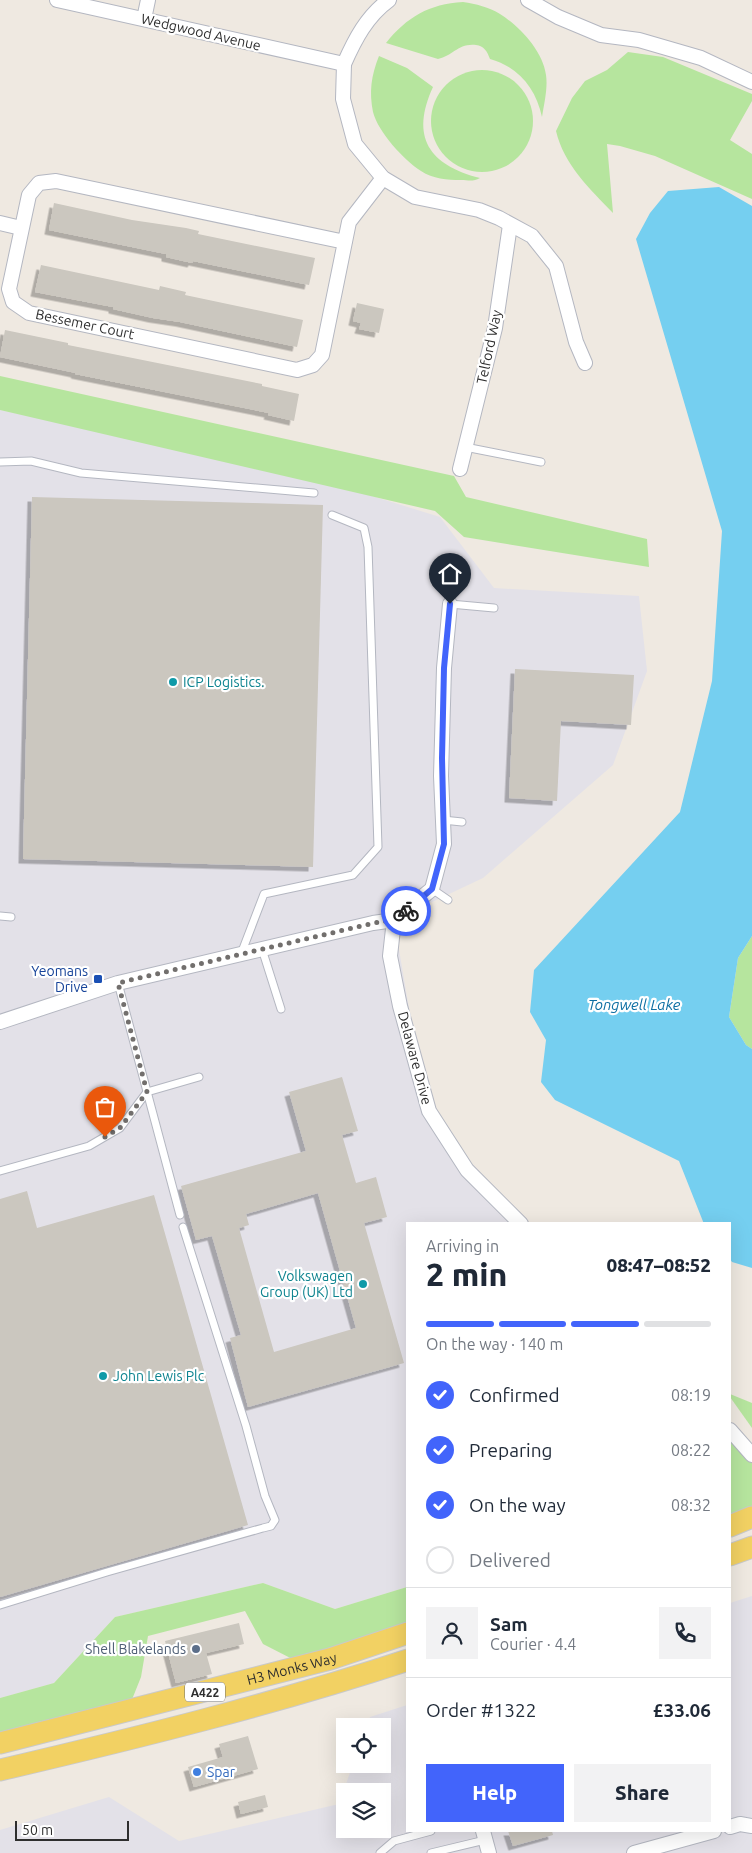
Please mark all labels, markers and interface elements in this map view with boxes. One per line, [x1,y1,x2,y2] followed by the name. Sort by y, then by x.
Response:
[140,10,262,54] street label: Wedgwood Avenue
[34,306,136,342] street label: Bessemer Court
[473,308,505,385] street label: Telford Way
[429,553,471,604] pin
[436,560,464,588] icon: home
[183,674,265,690] place label: ICP Logistics.
[167,676,179,688] marker: ICP Logistics.
[381,886,431,936] courier
[392,897,420,925] icon: bike
[31,963,88,995] place label: Yeomans Drive
[92,973,104,985] marker: Yeomans Drive
[588,996,681,1013] water label: Tongwell Lake
[395,1010,435,1106] street label: Delaware Drive
[84,1086,126,1137] pin
[91,1093,119,1121] icon: bag
[426,1237,499,1255] text: Arriving in
[606,1254,711,1276] text: 08:47–08:52
[426,1256,507,1292] text: 2 min
[260,1268,353,1300] place label: Volkswagen Group (UK) Ltd
[357,1278,369,1290] marker: Volkswagen Group (UK) Ltd
[426,1335,563,1353] text: On the way · 140 m
[113,1368,205,1384] place label: John Lewis Plc
[97,1370,109,1382] marker: John Lewis Plc
[426,1381,454,1409] icon: check
[469,1384,560,1406] text: Confirmed
[671,1386,711,1404] text: 08:19
[426,1436,454,1464] icon: check
[469,1439,553,1461] text: Preparing
[671,1441,711,1459] text: 08:22
[426,1491,454,1519] icon: check
[469,1494,566,1516] text: On the way
[671,1496,711,1514] text: 08:32
[469,1549,551,1571] text: Delivered
[426,1607,478,1659] button: person
[659,1607,711,1659] button: phone
[490,1613,528,1635] text: Sam
[490,1635,576,1653] text: Courier · 4.4
[85,1641,186,1657] place label: Shell Blakelands
[190,1643,202,1655] marker: Shell Blakelands
[245,1649,339,1688] street label: H3 Monks Way
[185,1682,225,1701] road number: A422
[426,1699,536,1721] text: Order #1322
[653,1699,711,1721] text: £33.06
[336,1718,391,1838] map controls
[336,1718,391,1773] button: locate
[207,1764,236,1780] place label: Spar
[426,1764,564,1822] button: Help
[574,1764,711,1822] button: Share
[191,1766,203,1778] marker: Spar
[336,1783,391,1838] button: layers
[15,1818,129,1841] scale bar
[22,1822,53,1838] text: 50 m

